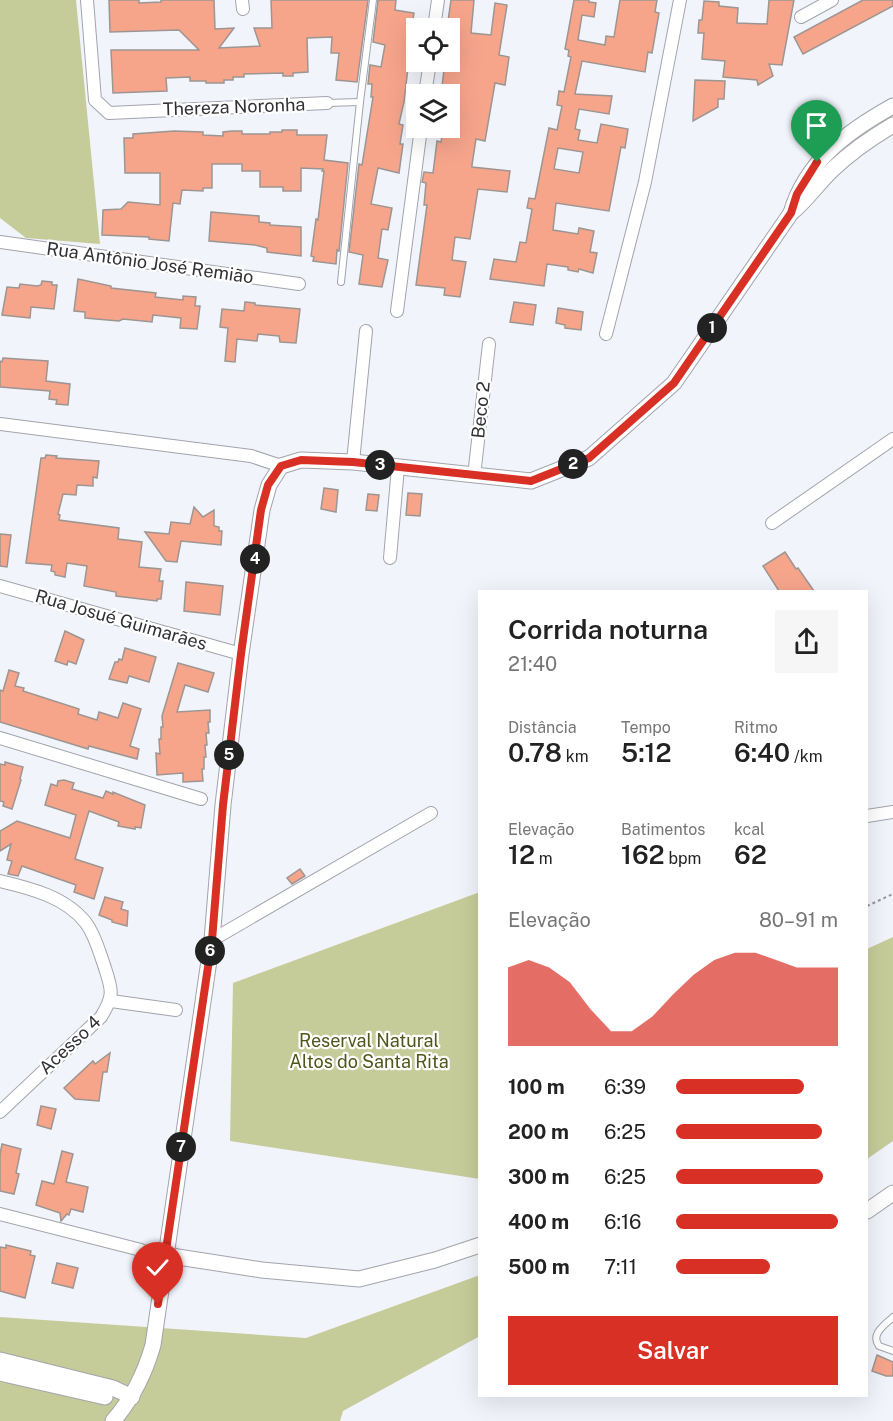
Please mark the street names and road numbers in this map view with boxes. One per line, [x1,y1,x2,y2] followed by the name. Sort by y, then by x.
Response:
[162,94,306,119] street label: Thereza Noronha
[45,238,255,287] street label: Rua Antônio José Remião
[467,380,494,439] street label: Beco 2
[33,585,209,654] street label: Rua Josué Guimarães
[35,1011,105,1078] street label: Acesso 4

